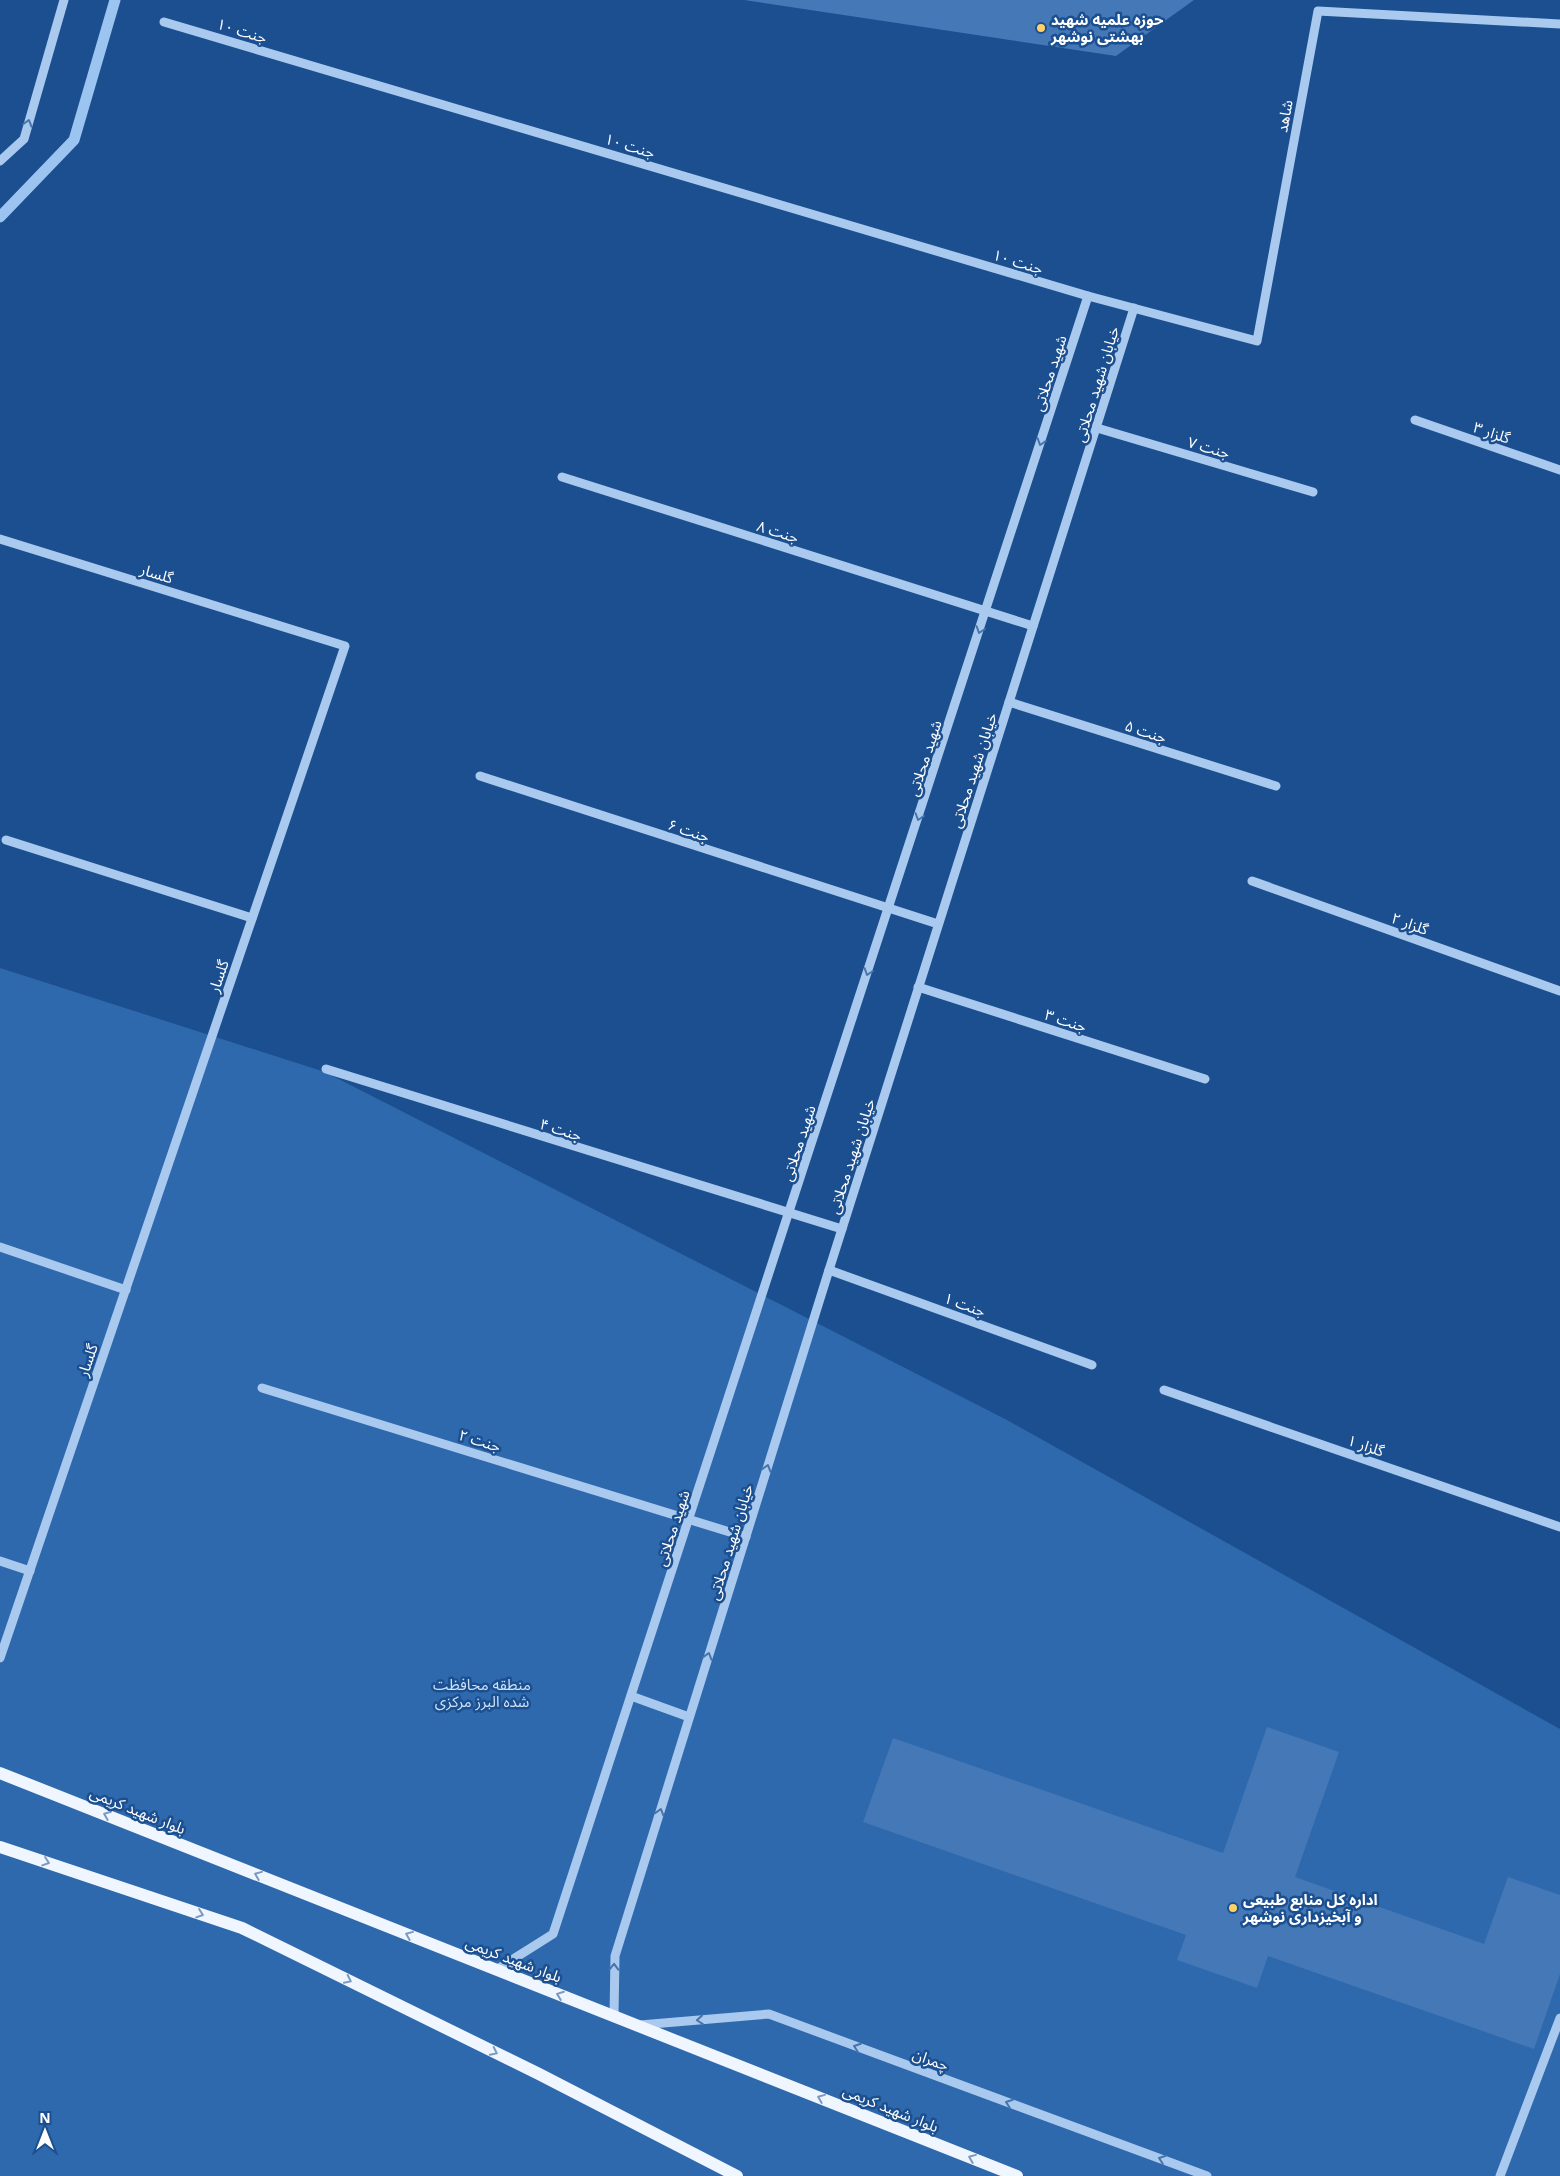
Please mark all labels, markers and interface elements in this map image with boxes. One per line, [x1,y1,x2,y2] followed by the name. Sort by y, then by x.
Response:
[1050,9,1164,46] place label: حوزه علمیه شهید بهشتی نوشهر
[214,13,270,47] street label: جنت ۱۰
[1035,22,1047,34] marker: حوزه علمیه شهید بهشتی نوشهر
[1271,98,1297,134] street label: شاهد
[23,120,33,128] one-way arrow
[602,128,658,162] street label: جنت ۱۰
[990,244,1046,278] street label: جنت ۱۰
[1069,323,1123,444] street label: خیابان شهید محلاتی
[1027,332,1071,414] street label: شهید محلاتی
[1471,416,1514,448] street label: گلزار ۳
[1186,431,1233,463] street label: جنت ۷
[1037,437,1047,446] one-way arrow
[755,515,802,547] street label: جنت ۸
[137,558,177,588] street label: گلسار
[976,625,986,633] one-way arrow
[945,710,1001,830] street label: خیابان شهید محلاتی
[1123,715,1170,747] street label: جنت ۵
[902,717,946,799] street label: شهید محلاتی
[914,813,924,821] one-way arrow
[666,814,713,846] street label: جنت ۶
[1389,907,1432,939] street label: گلزار ۲
[203,956,233,996] street label: گلسار
[864,967,874,976] one-way arrow
[1043,1004,1090,1036] street label: جنت ۳
[823,1096,879,1216] street label: خیابان شهید محلاتی
[776,1102,820,1184] street label: شهید محلاتی
[538,1113,585,1145] street label: جنت ۴
[941,1287,989,1321] street label: جنت ۱
[72,1340,102,1380] street label: گلسار
[457,1424,504,1456] street label: جنت ۲
[1345,1429,1388,1461] street label: گلزار ۱
[762,1464,772,1473] one-way arrow
[703,1481,757,1602] street label: خیابان شهید محلاتی
[650,1487,694,1569] street label: شهید محلاتی
[703,1653,713,1661] one-way arrow
[433,1674,531,1711] park label: منطقه محافظت شده البرز مرکزی
[87,1782,189,1838] street label: بلوار شهید کریمی
[654,1808,664,1816] one-way arrow
[103,1811,111,1821] one-way arrow
[42,1856,50,1866] one-way arrow
[254,1871,263,1882] one-way arrow
[1242,1889,1378,1926] place label: اداره كل منابع طبيعی و آبخيزداری نوشهر
[1227,1902,1239,1914] marker: اداره كل منابع طبيعی و آبخيزداری نوشهر
[196,1908,204,1918] one-way arrow
[405,1931,414,1941] one-way arrow
[463,1932,565,1986] street label: بلوار شهید کریمی
[609,1963,620,1971] one-way arrow
[343,1974,352,1984] one-way arrow
[556,1991,565,2001] one-way arrow
[696,2014,704,2025] one-way arrow
[853,2042,862,2053] one-way arrow
[910,2043,952,2076] street label: چمران
[489,2046,498,2056] one-way arrow
[840,2080,942,2136] street label: بلوار شهید کریمی
[817,2094,825,2104] one-way arrow
[1005,2099,1014,2109] one-way arrow
[20,2106,70,2156] north arrow
[39,2108,51,2127] text: N
[968,2154,976,2164] one-way arrow
[1158,2155,1166,2165] one-way arrow

